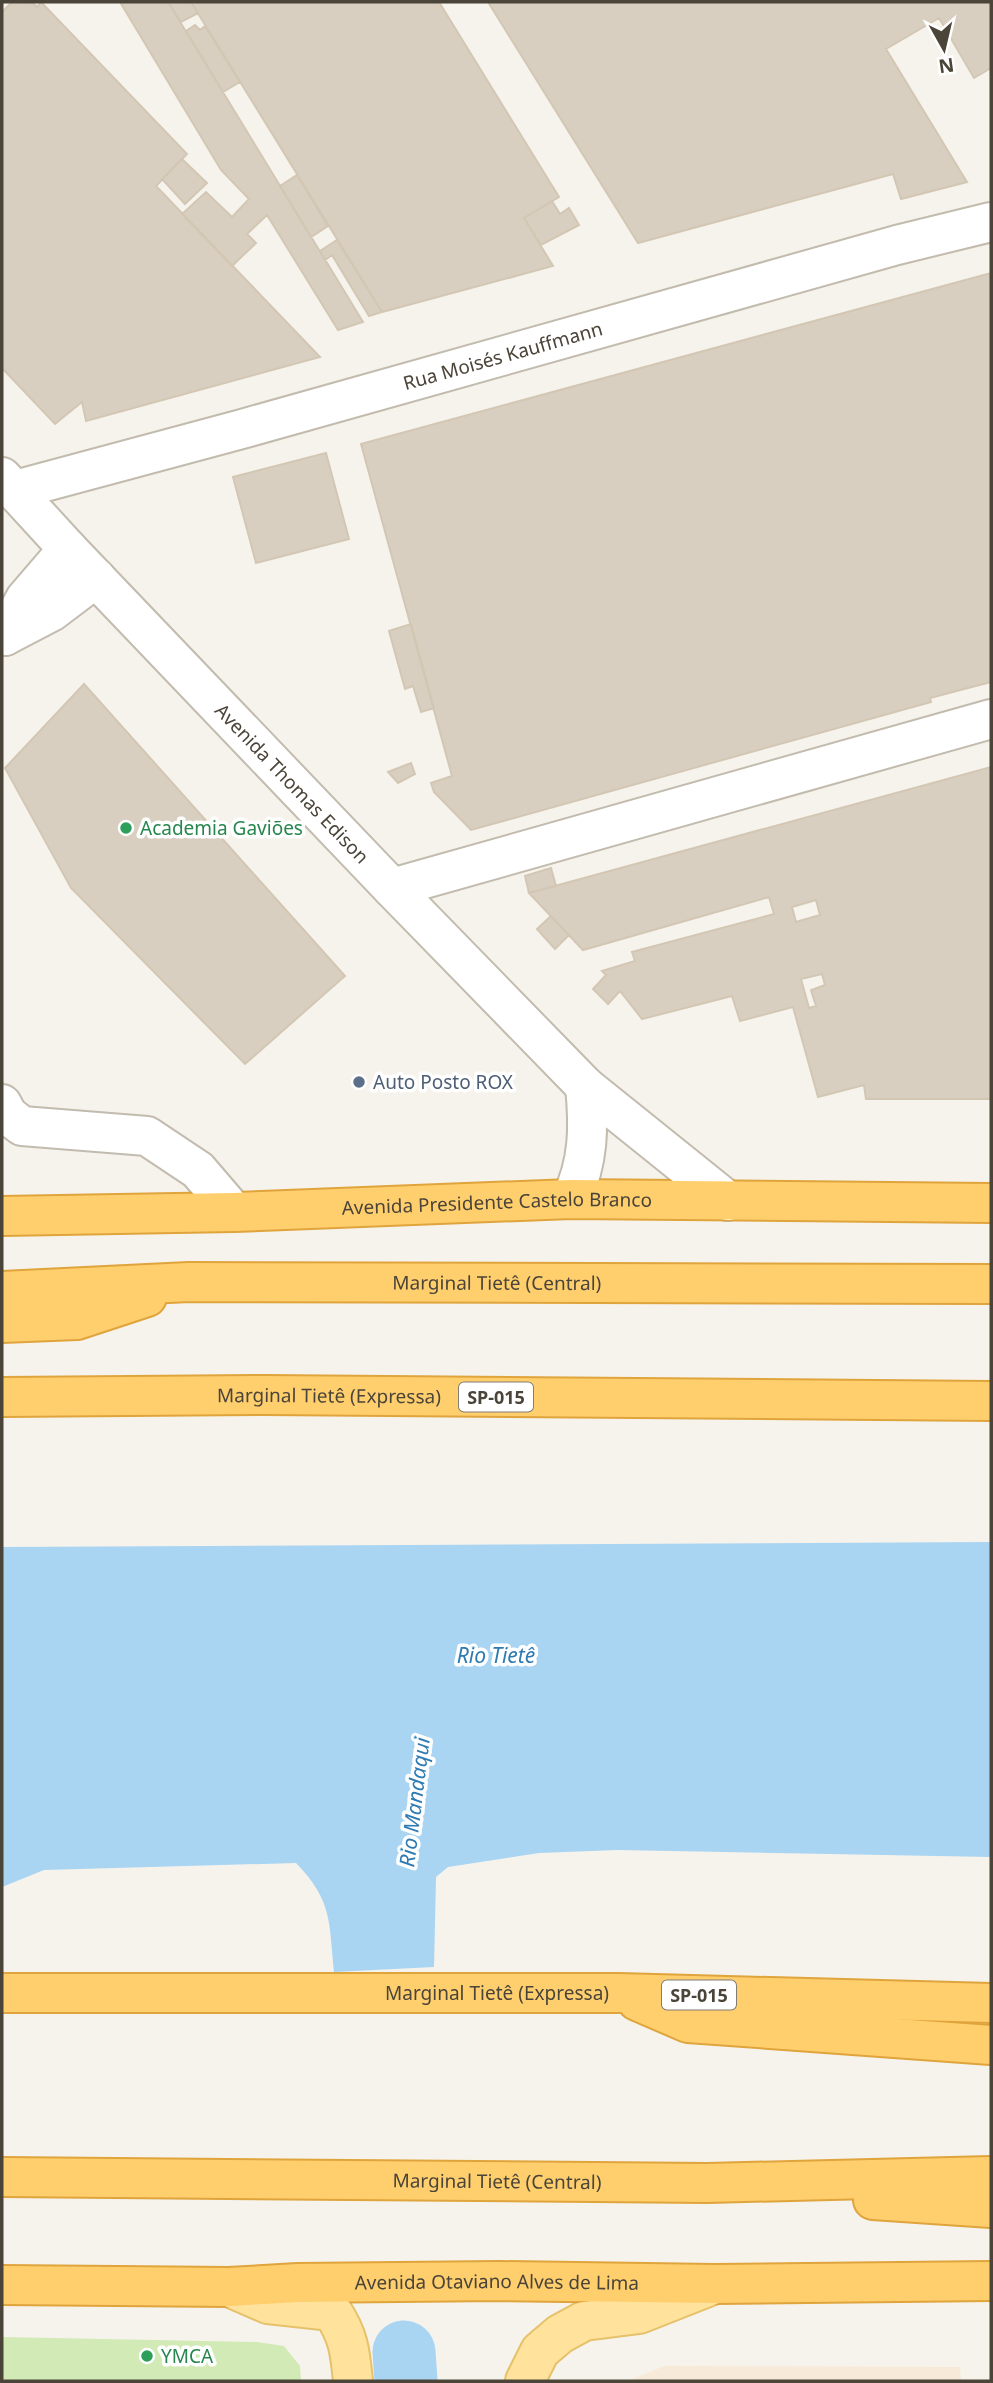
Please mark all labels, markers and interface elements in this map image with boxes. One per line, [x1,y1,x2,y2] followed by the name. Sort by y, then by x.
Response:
[909,14,979,84] north arrow
[937,52,956,80] text: N
[400,315,605,396] street label: Rua Moisés Kauffmann
[209,698,375,869] street label: Avenida Thomas Edison
[140,815,303,841] place label: Academia Gaviões
[118,820,134,836] marker: Academia Gaviões
[373,1069,514,1095] place label: Auto Posto ROX
[351,1074,367,1090] marker: Auto Posto ROX
[341,1186,652,1221] street label: Avenida Presidente Castelo Branco
[392,1270,601,1296] street label: Marginal Tietê (Central)
[217,1382,441,1409] street label: Marginal Tietê (Expressa)
[459,1382,533,1412] road number: SP-015
[457,1641,535,1669] water label: Rio Tietê
[392,1735,436,1868] water label: Rio Mandaqui
[385,1980,609,2006] street label: Marginal Tietê (Expressa)
[662,1980,736,2010] road number: SP-015
[392,2167,602,2195] street label: Marginal Tietê (Central)
[355,2268,639,2296] street label: Avenida Otaviano Alves de Lima
[161,2343,214,2369] place label: YMCA
[139,2348,155,2364] marker: YMCA

